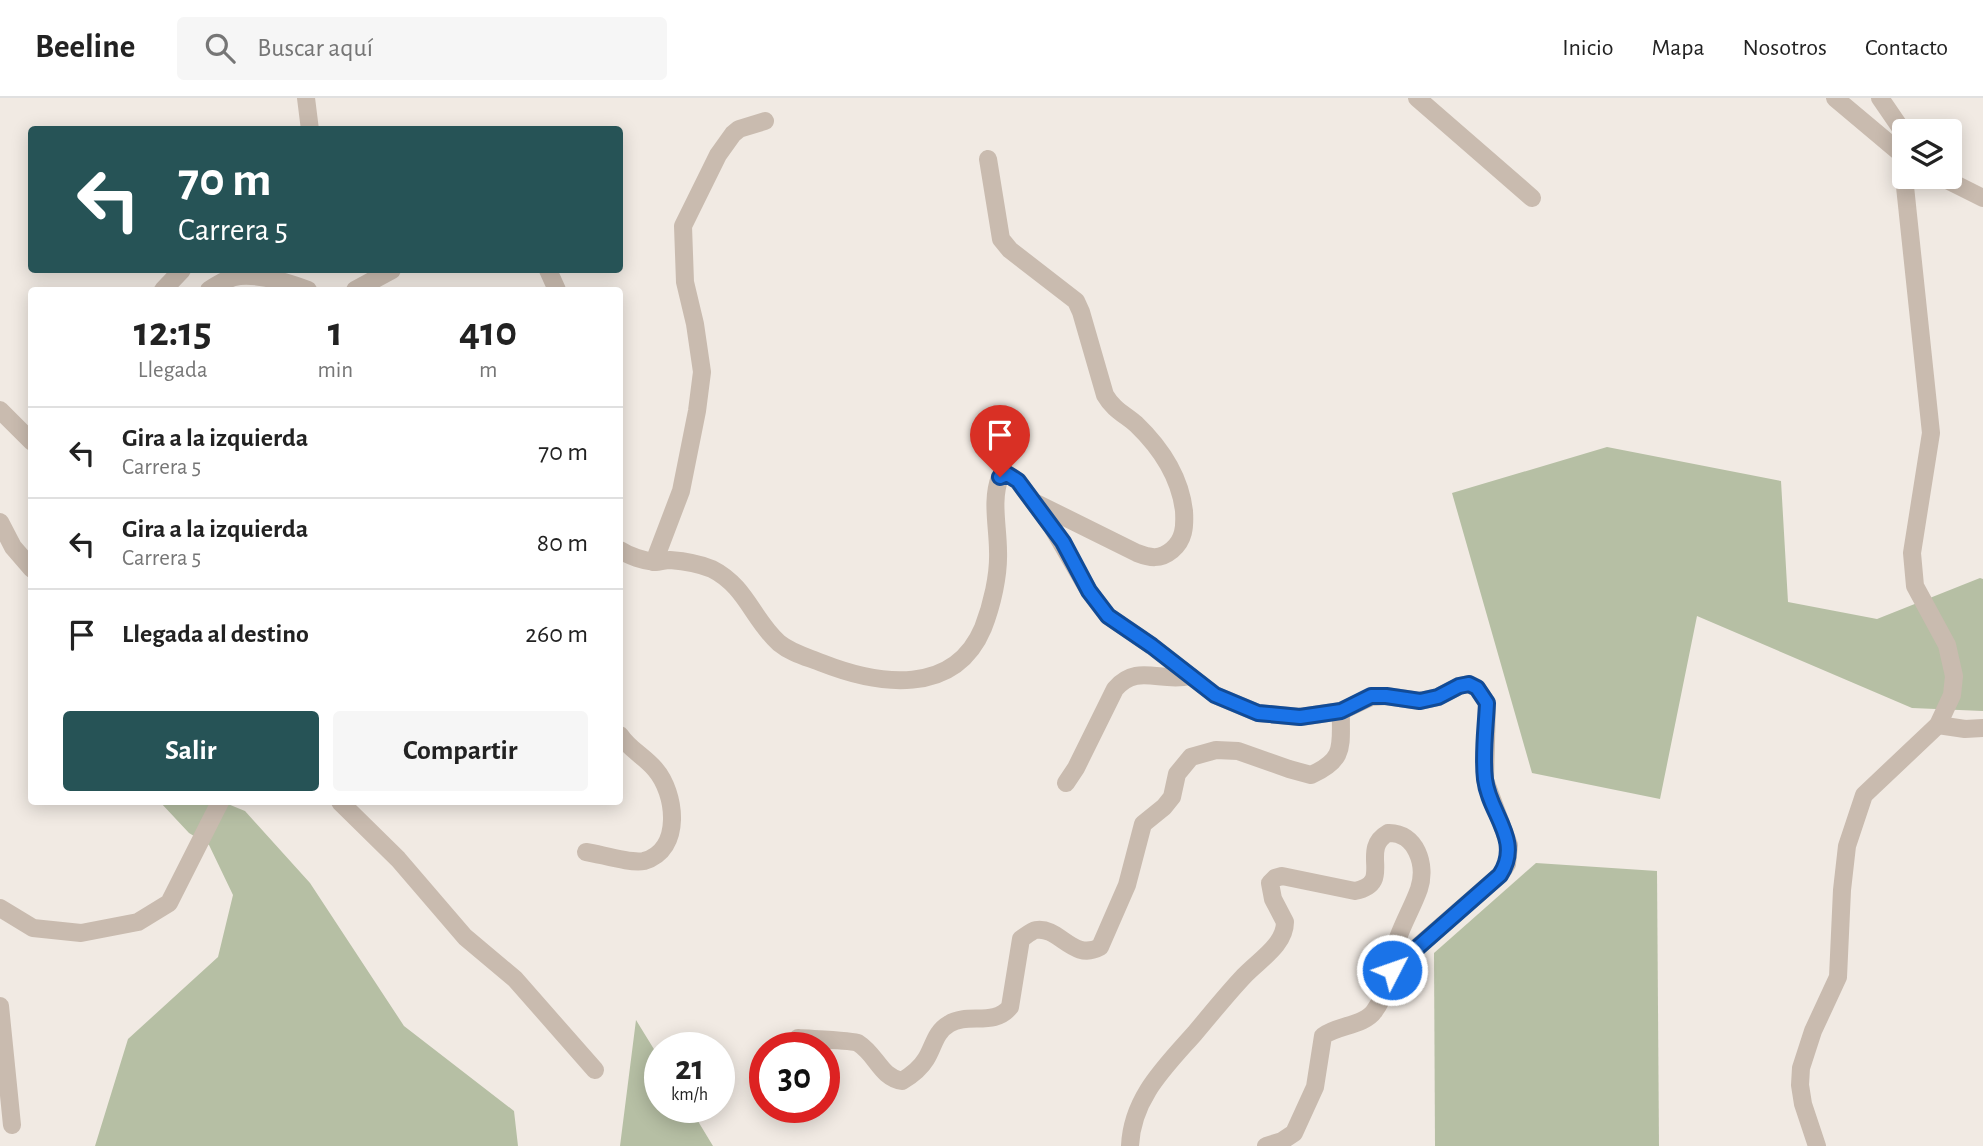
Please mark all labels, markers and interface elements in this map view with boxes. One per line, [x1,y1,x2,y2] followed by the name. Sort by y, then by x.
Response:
[177,17,667,80] search box
[201,29,239,67] icon: search
[35,31,135,64] text: Beeline
[257,35,373,61] text: Buscar aquí
[1562,36,1613,60] text: Inicio
[1651,36,1705,60] text: Mapa
[1743,36,1827,60] text: Nosotros
[1865,36,1948,60] text: Contacto
[1892,119,1962,189] map controls
[1892,119,1962,189] button: layers
[63,154,154,245] icon: left
[178,156,272,205] text: 70 m
[178,214,288,246] text: Carrera 5
[134,311,212,353] text: 12:15
[328,311,343,353] text: 1
[459,311,517,353] text: 410
[138,359,208,382] text: Llegada
[317,359,353,382] text: min
[479,359,497,382] text: m
[970,405,1030,477] pin
[981,416,1019,454] icon: arrive
[122,425,308,451] text: Gira a la izquierda
[63,434,101,472] icon: left
[538,439,588,465] text: 70 m
[122,456,201,479] text: Carrera 5
[122,516,308,542] text: Gira a la izquierda
[63,525,101,563] icon: left
[537,530,588,556] text: 80 m
[122,547,201,570] text: Carrera 5
[63,616,101,654] icon: arrive
[122,621,309,647] text: Llegada al destino
[525,621,588,647] text: 260 m
[63,711,319,791] button: Salir
[333,711,588,791] button: Compartir
[1355,933,1429,1007] position arrow
[749,1032,840,1123] speed limit sign: 30
[675,1051,704,1086] text: 21
[671,1086,708,1104] text: km/h

